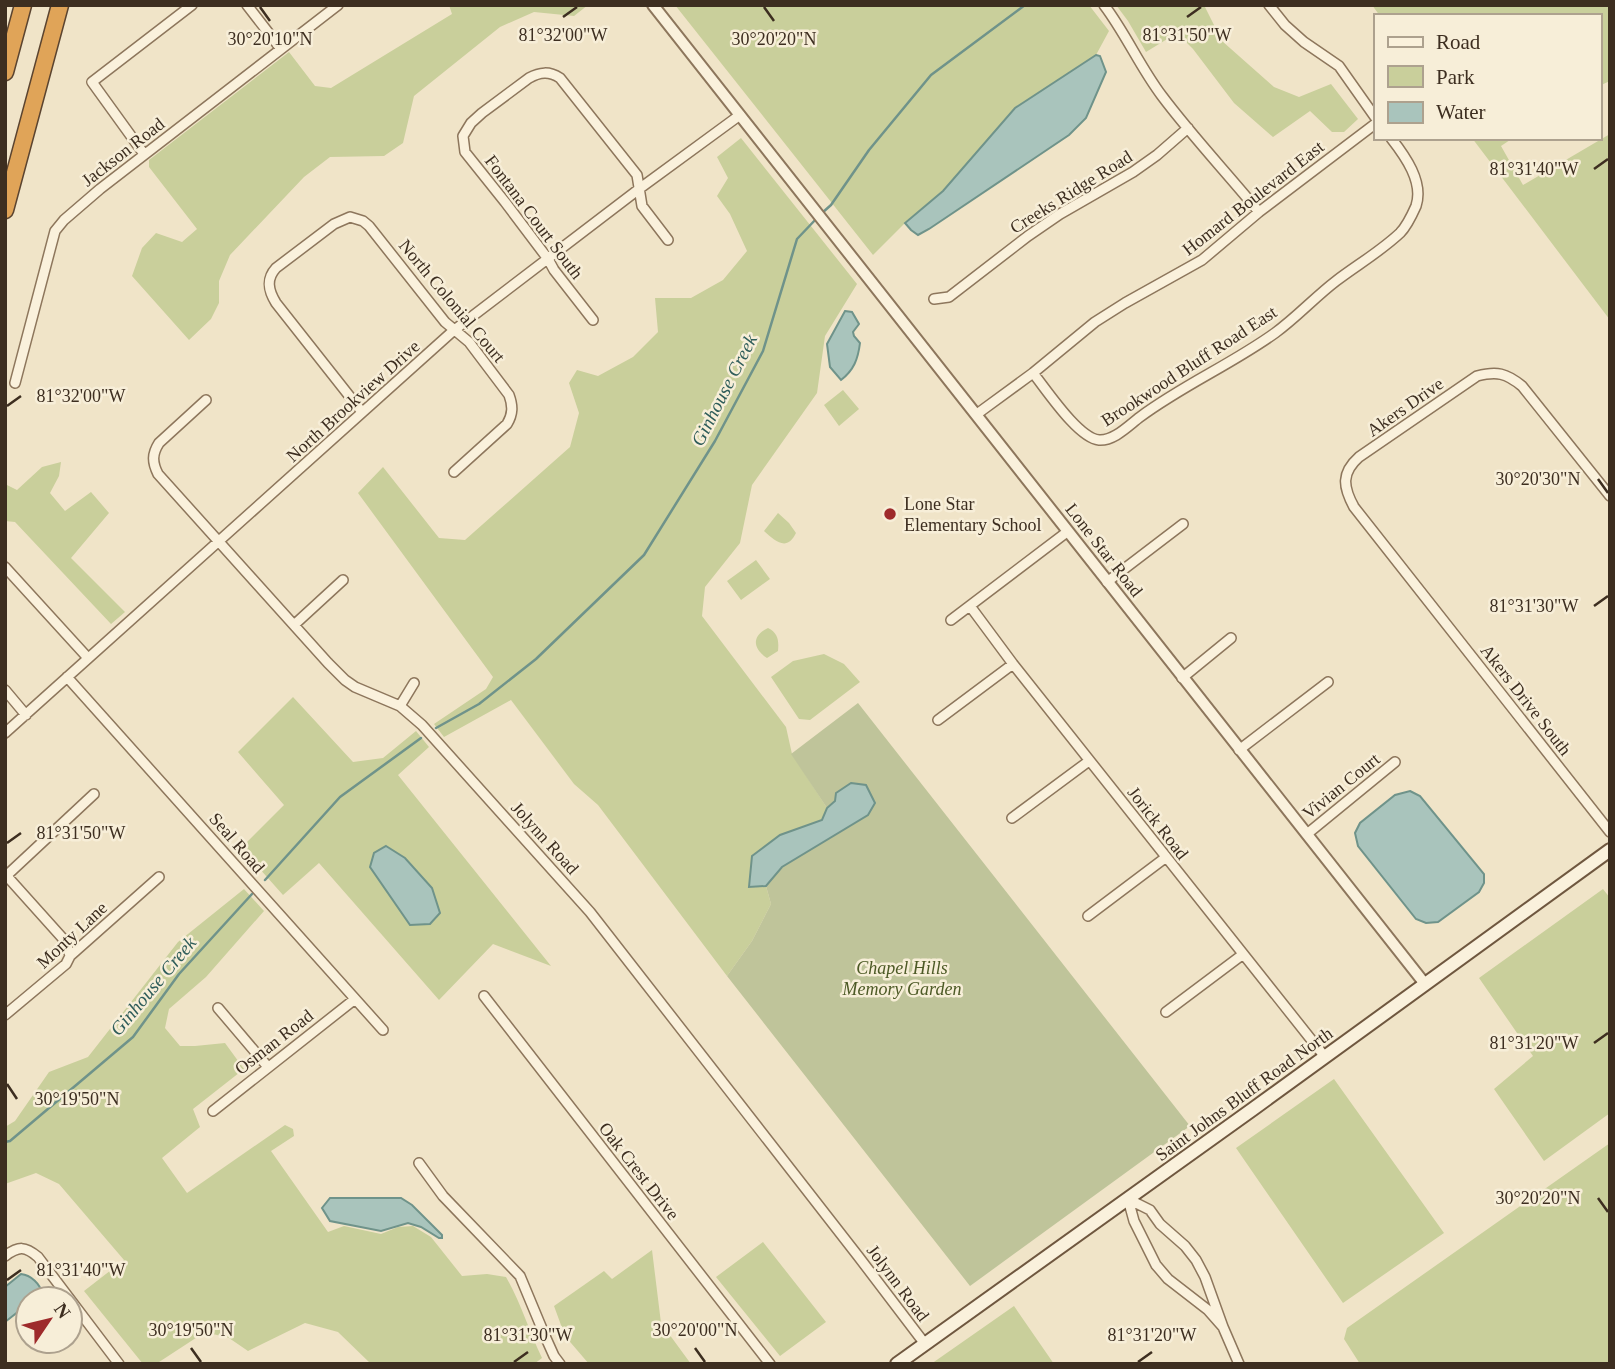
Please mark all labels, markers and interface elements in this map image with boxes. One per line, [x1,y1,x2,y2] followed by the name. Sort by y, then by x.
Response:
[1374,14,1601,140] legend
[519,25,607,45] text: 81°32'00"W
[1143,25,1231,45] text: 81°31'50"W
[228,29,312,49] text: 30°20'10"N
[732,29,816,49] text: 30°20'20"N
[1436,30,1481,54] text: Road
[1436,65,1475,89] text: Park
[1436,100,1486,124] text: Water
[78,113,168,191] street label: Jackson Road
[1178,137,1328,259] street label: Homard Boulevard East
[1006,146,1136,238] street label: Creeks Ridge Road
[481,151,587,283] street label: Fontana Court South
[1490,159,1578,179] text: 81°31'40"W
[395,236,509,366] street label: North Colonial Court
[1098,302,1280,430] street label: Brookwood Bluff Road East
[687,330,761,449] water label: Ginhouse Creek
[282,336,424,466] street label: North Brookview Drive
[1363,373,1447,441] street label: Akers Drive
[37,386,125,406] text: 81°32'00"W
[1496,469,1580,489] text: 30°20'30"N
[904,494,1041,535] place label: Lone Star Elementary School
[1061,499,1147,601] street label: Lone Star Road
[882,506,898,522] marker: Lone Star Elementary School
[1490,596,1578,616] text: 81°31'30"W
[1477,641,1575,759] street label: Akers Drive South
[1298,749,1384,823] street label: Vivian Court
[1123,783,1193,863] street label: Jorick Road
[507,798,583,878] street label: Jolynn Road
[205,809,269,877] street label: Seal Road
[37,823,125,843] text: 81°31'50"W
[33,898,111,972] street label: Monty Lane
[106,932,201,1040] water label: Ginhouse Creek
[842,958,961,999] park label: Chapel Hills Memory Garden
[231,1005,317,1079] street label: Osman Road
[1152,1023,1336,1165] street label: Saint Johns Bluff Road North
[1490,1033,1578,1053] text: 81°31'20"W
[35,1089,119,1109] text: 30°19'50"N
[595,1118,683,1224] street label: Oak Crest Drive
[1496,1188,1580,1208] text: 30°20'20"N
[863,1241,933,1325] street label: Jolynn Road
[37,1260,125,1280] text: 81°31'40"W
[14,1285,84,1355] north arrow
[50,1299,75,1322] text: N
[149,1320,233,1340] text: 30°19'50"N
[653,1320,737,1340] text: 30°20'00"N
[484,1325,572,1345] text: 81°31'30"W
[1108,1325,1196,1345] text: 81°31'20"W

